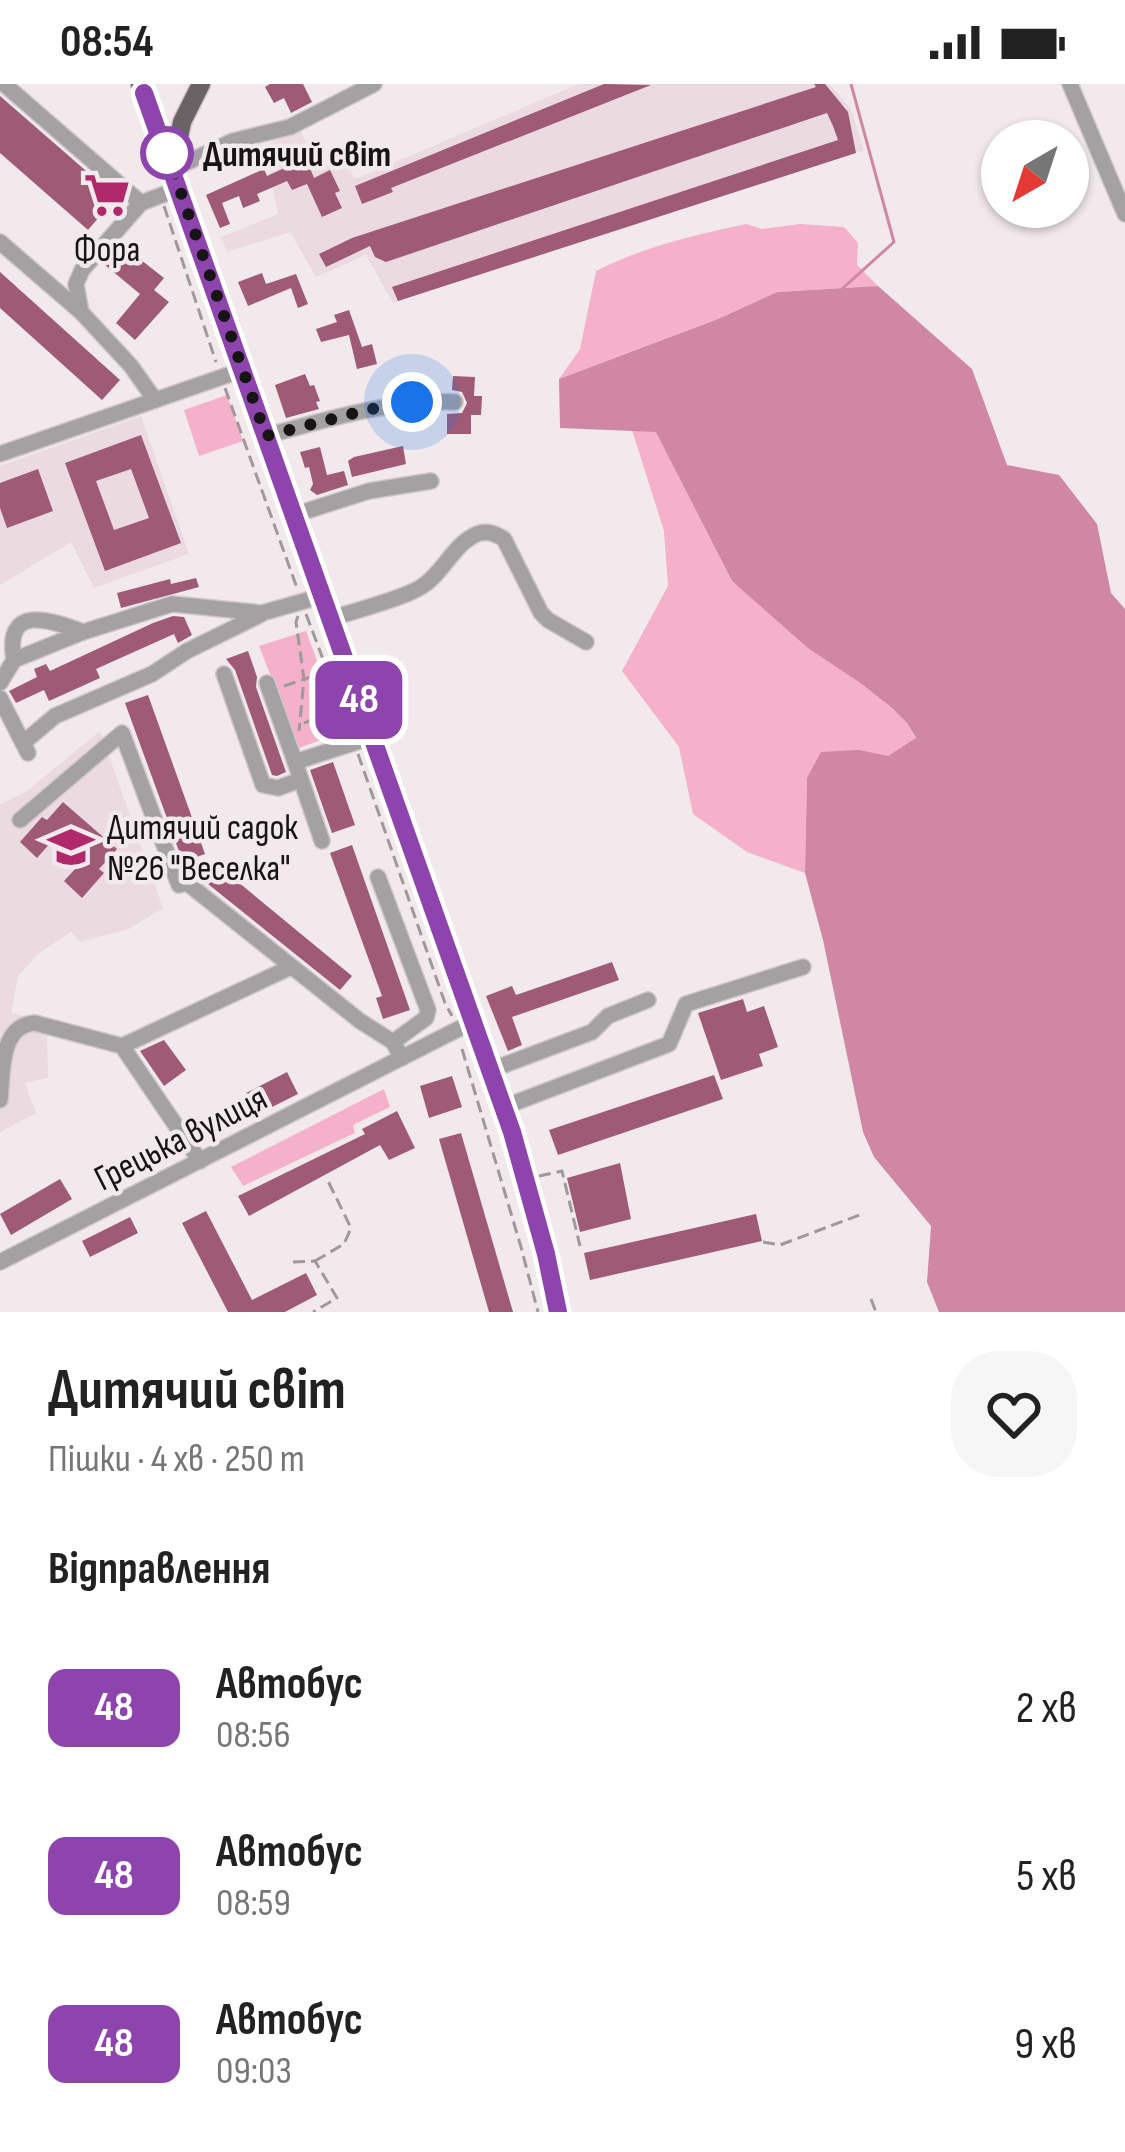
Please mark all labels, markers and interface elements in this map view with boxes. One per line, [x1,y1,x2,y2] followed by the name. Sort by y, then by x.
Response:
[60,15,153,70] text: 08:54
[981,120,1089,228] north arrow
[981,120,1089,228] map controls
[142,128,192,178] marker: Дитячий світ
[203,134,391,177] place label: Дитячий світ
[82,170,132,220] supermarket icon: Фора
[74,229,140,272] place label: Фора
[382,372,442,432] your location
[305,661,413,739] line badge: 48
[339,674,379,725] text: 48
[107,807,298,891] place label: Дитячий садок №26 "Веселка"
[46,822,96,872] school or university icon: Дитячий садок №26 "Веселка"
[88,1077,275,1201] street label: Грецька вулиця
[951,1351,1077,1477] button: heart
[48,1357,346,1425] text: Дитячий світ
[48,1436,305,1483] text: Пішки · 4 хв · 250 m
[48,1542,270,1597] text: Відправлення
[216,1657,363,1712] text: Автобус
[1016,1681,1077,1736] text: 2 хв
[94,1682,134,1733] text: 48
[216,1712,291,1759] text: 08:56
[216,1825,363,1880] text: Автобус
[1016,1849,1077,1904] text: 5 хв
[94,1850,134,1901] text: 48
[216,1880,291,1927] text: 08:59
[216,1993,363,2048] text: Автобус
[1014,2017,1077,2072] text: 9 хв
[94,2018,134,2069] text: 48
[216,2048,292,2095] text: 09:03

